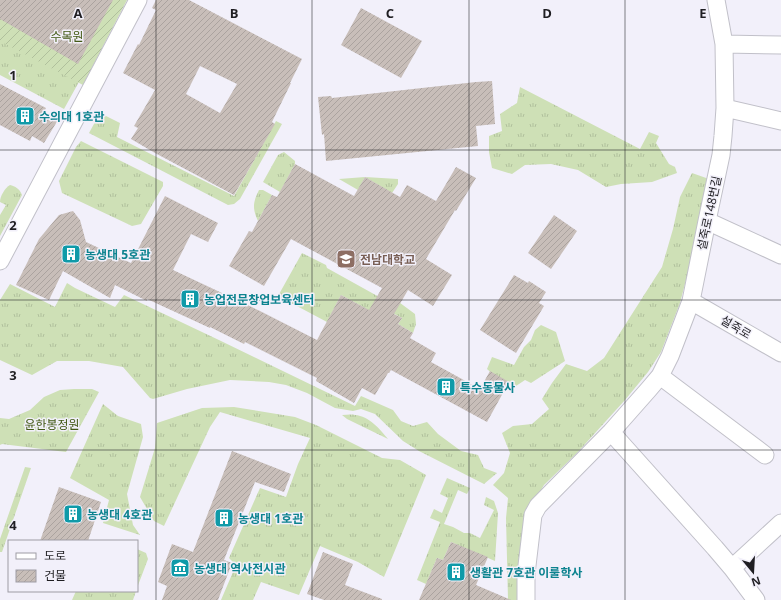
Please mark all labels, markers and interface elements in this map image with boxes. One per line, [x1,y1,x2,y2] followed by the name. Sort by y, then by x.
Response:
[74,4,83,22] text: A
[230,4,239,22] text: B
[386,4,394,22] text: C
[542,4,552,22] text: D
[699,4,707,22] text: E
[50,28,84,45] park label: 수목원
[9,66,17,84] text: 1
[14,105,36,127] building icon: 수의대 1호관
[39,108,104,125] place label: 수의대 1호관
[693,174,725,252] street label: 설죽로148번길
[9,216,17,234] text: 2
[60,243,82,265] building icon: 농생대 5호관
[85,246,150,263] place label: 농생대 5호관
[335,248,357,270] school or university icon: 전남대학교
[360,251,415,268] place label: 전남대학교
[179,288,201,310] building icon: 농업전문창업보육센터
[204,291,314,308] place label: 농업전문창업보육센터
[717,311,755,343] street label: 설죽로
[9,366,17,384] text: 3
[435,376,457,398] building icon: 특수동물사
[460,379,515,396] place label: 특수동물사
[24,416,80,433] park label: 윤한봉정원
[62,503,84,525] building icon: 농생대 4호관
[87,506,152,523] place label: 농생대 4호관
[213,507,235,529] building icon: 농생대 1호관
[238,510,303,527] place label: 농생대 1호관
[9,516,17,534] text: 4
[8,540,138,592] legend
[44,547,66,564] text: 도로
[733,552,773,592] north arrow
[169,557,191,579] museum icon: 농생대 역사전시관
[194,560,285,577] place label: 농생대 역사전시관
[445,561,467,583] building icon: 생활관 7호관 이룰학사
[470,564,582,581] place label: 생활관 7호관 이룰학사
[44,567,66,584] text: 건물
[750,573,763,591] text: N

